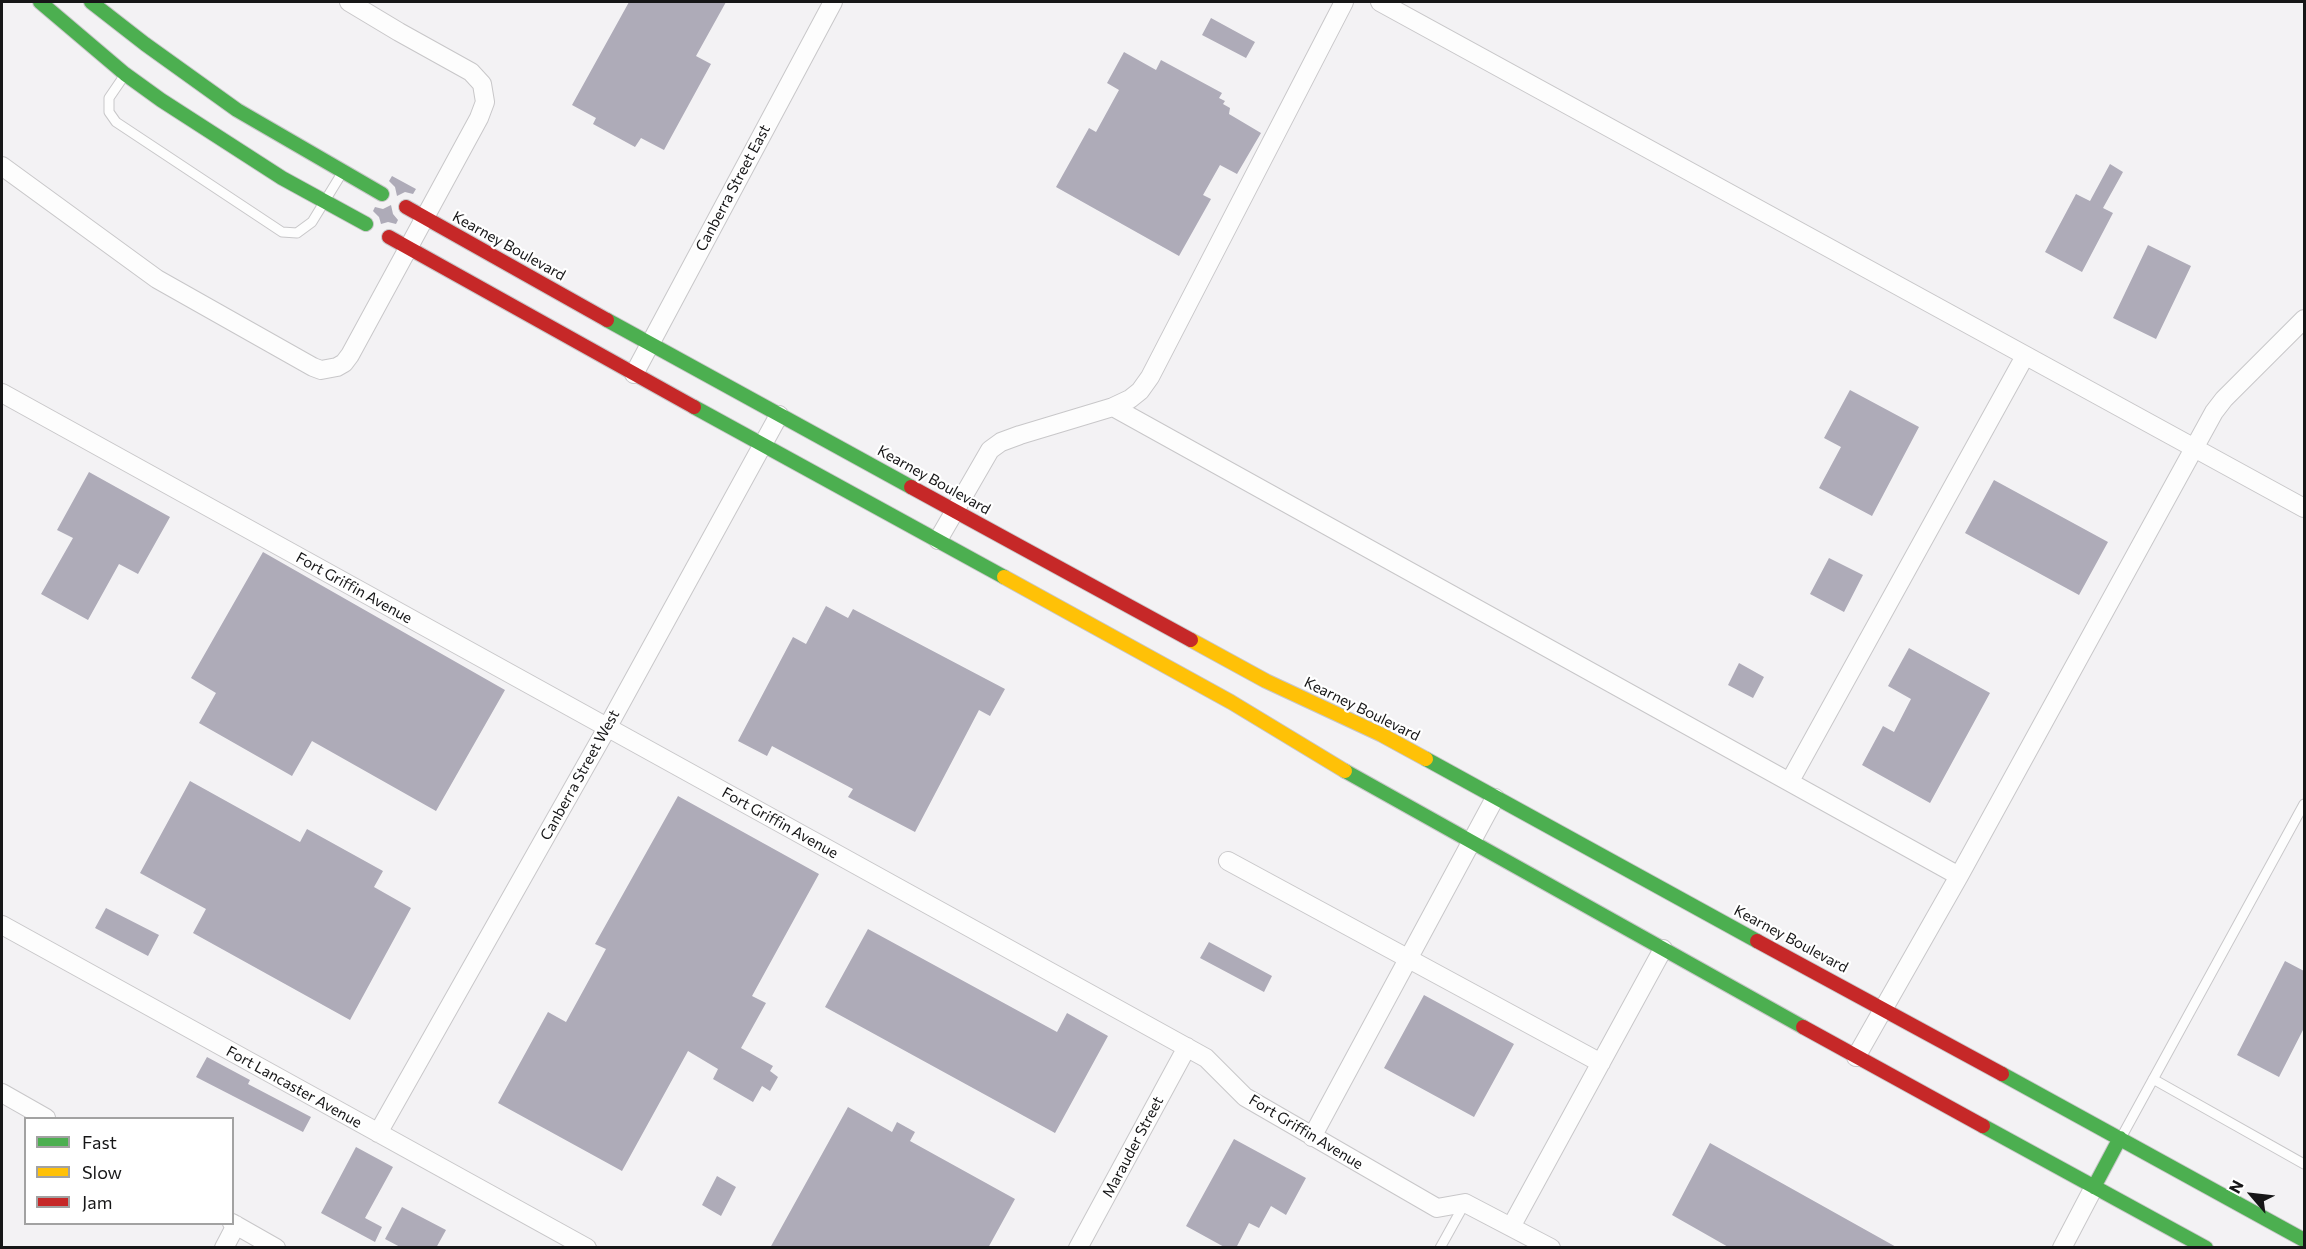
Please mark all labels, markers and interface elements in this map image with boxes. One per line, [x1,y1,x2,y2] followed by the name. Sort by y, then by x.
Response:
[692,122,774,254] street label: Canberra Street East
[449,207,569,285] street label: Kearney Boulevard
[874,441,994,519] street label: Kearney Boulevard
[293,549,415,627] street label: Fort Griffin Avenue
[1301,673,1423,745] street label: Kearney Boulevard
[537,707,623,843] street label: Canberra Street West
[719,784,841,862] street label: Fort Griffin Avenue
[1731,901,1851,977] street label: Kearney Boulevard
[223,1042,365,1132] street label: Fort Lancaster Avenue
[1246,1091,1366,1173] street label: Fort Griffin Avenue
[1099,1093,1167,1201] street label: Marauder Street
[24,1117,234,1225] legend
[82,1131,117,1153] text: Fast
[82,1161,122,1183] text: Slow
[2222,1165,2282,1225] north arrow
[2224,1177,2247,1196] text: N
[82,1191,112,1213] text: Jam

